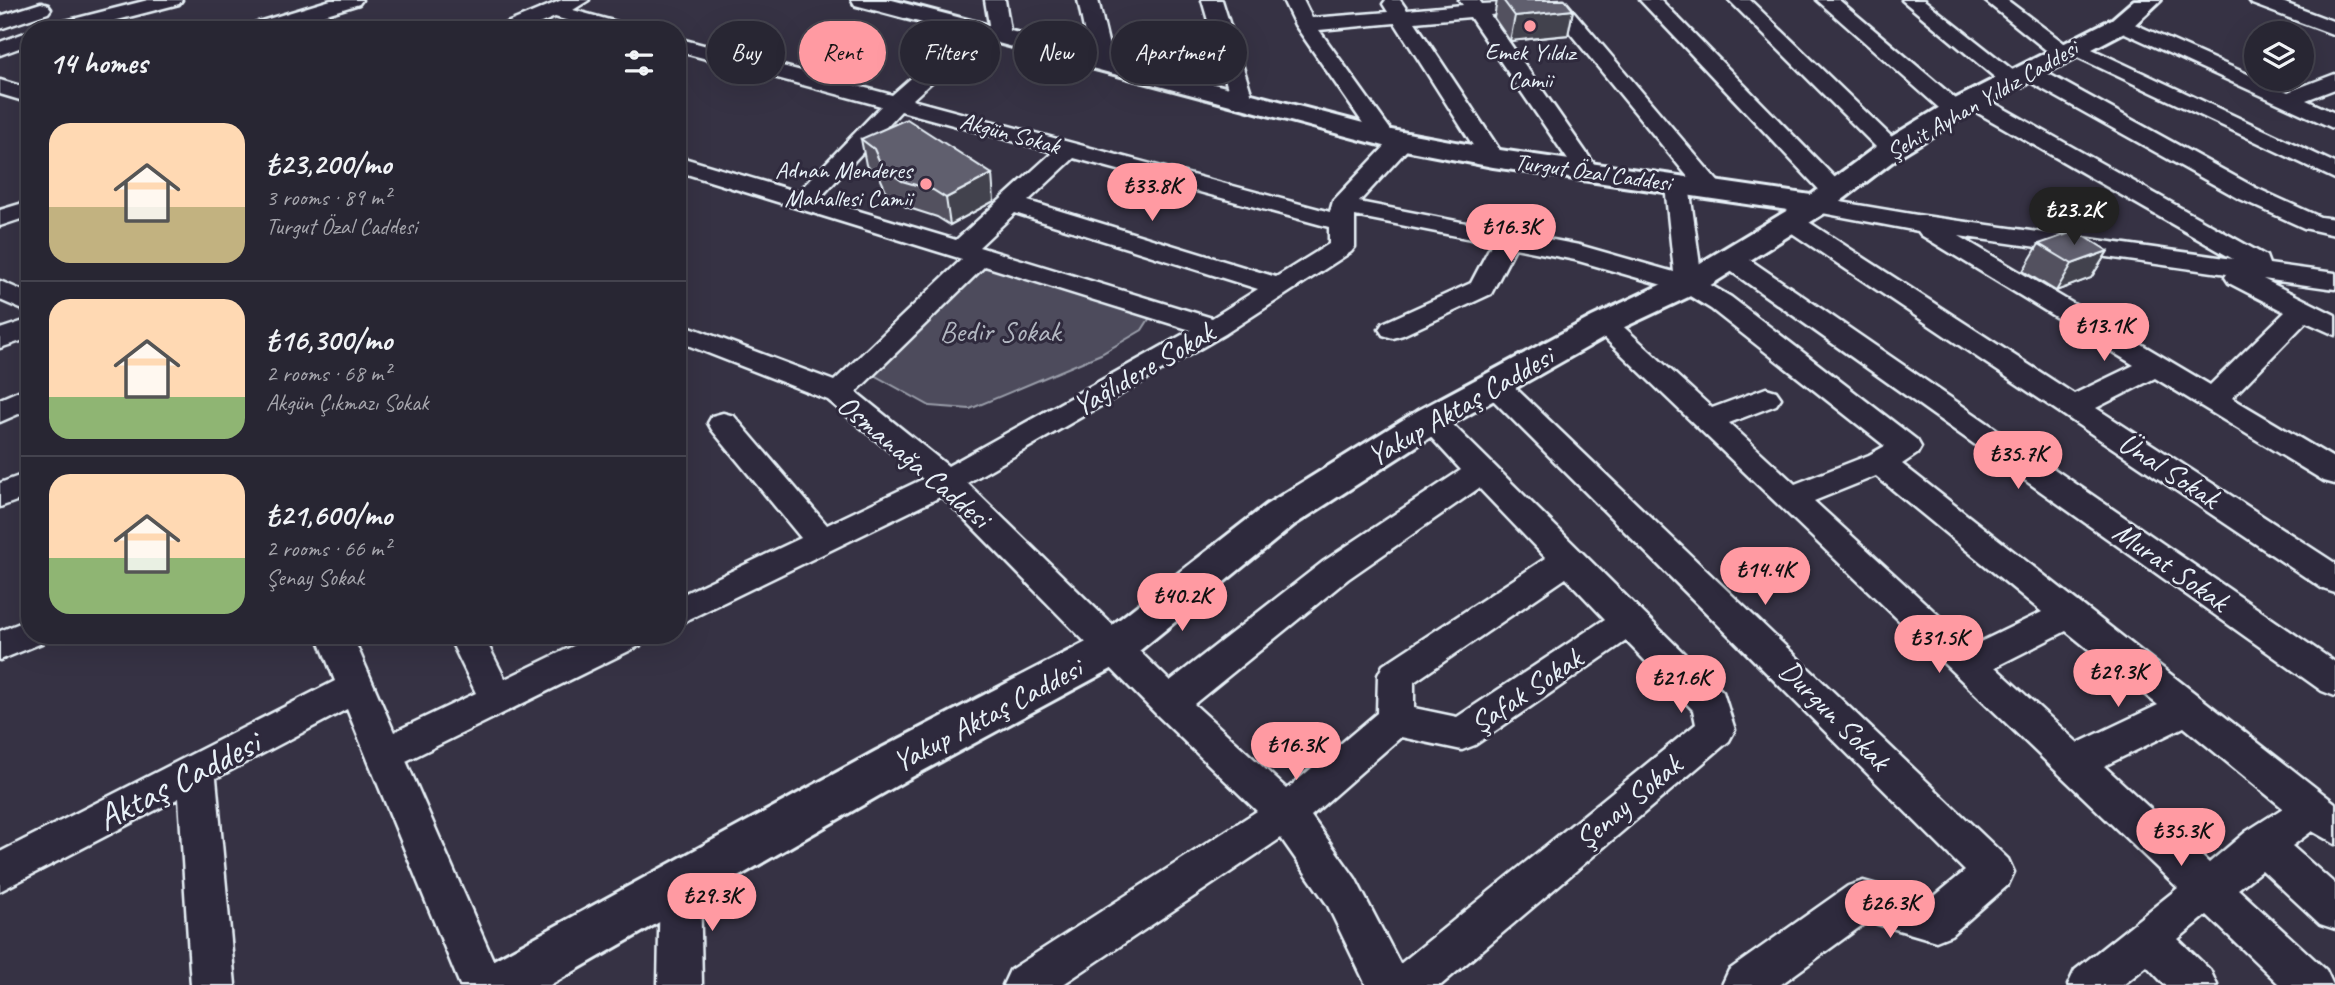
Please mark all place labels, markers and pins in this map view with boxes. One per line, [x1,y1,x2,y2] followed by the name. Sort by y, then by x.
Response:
[1522,18,1538,34] marker: Emek Yıldız Camii
[1485,37,1578,95] place label: Emek Yıldız Camii
[775,155,915,213] place label: Adnan Menderes Mahallesi Camii
[1095,164,1209,223] pin: ₺33.8K
[918,176,934,192] marker: Adnan Menderes Mahallesi Camii
[2017,188,2131,247] pin: ₺23.2K
[1454,204,1568,264] pin: ₺16.3K
[2047,304,2161,363] pin: ₺13.1K
[1961,432,2075,491] pin: ₺35.7K
[1708,548,1822,607] pin: ₺14.4K
[1125,574,1239,633] pin: ₺40.2K
[1882,616,1996,675] pin: ₺31.5K
[2061,650,2175,709] pin: ₺29.3K
[1624,656,1738,715] pin: ₺21.6K
[1239,722,1353,782] pin: ₺16.3K
[2124,808,2238,868] pin: ₺35.3K
[655,874,769,933] pin: ₺29.3K
[1833,880,1947,940] pin: ₺26.3K

